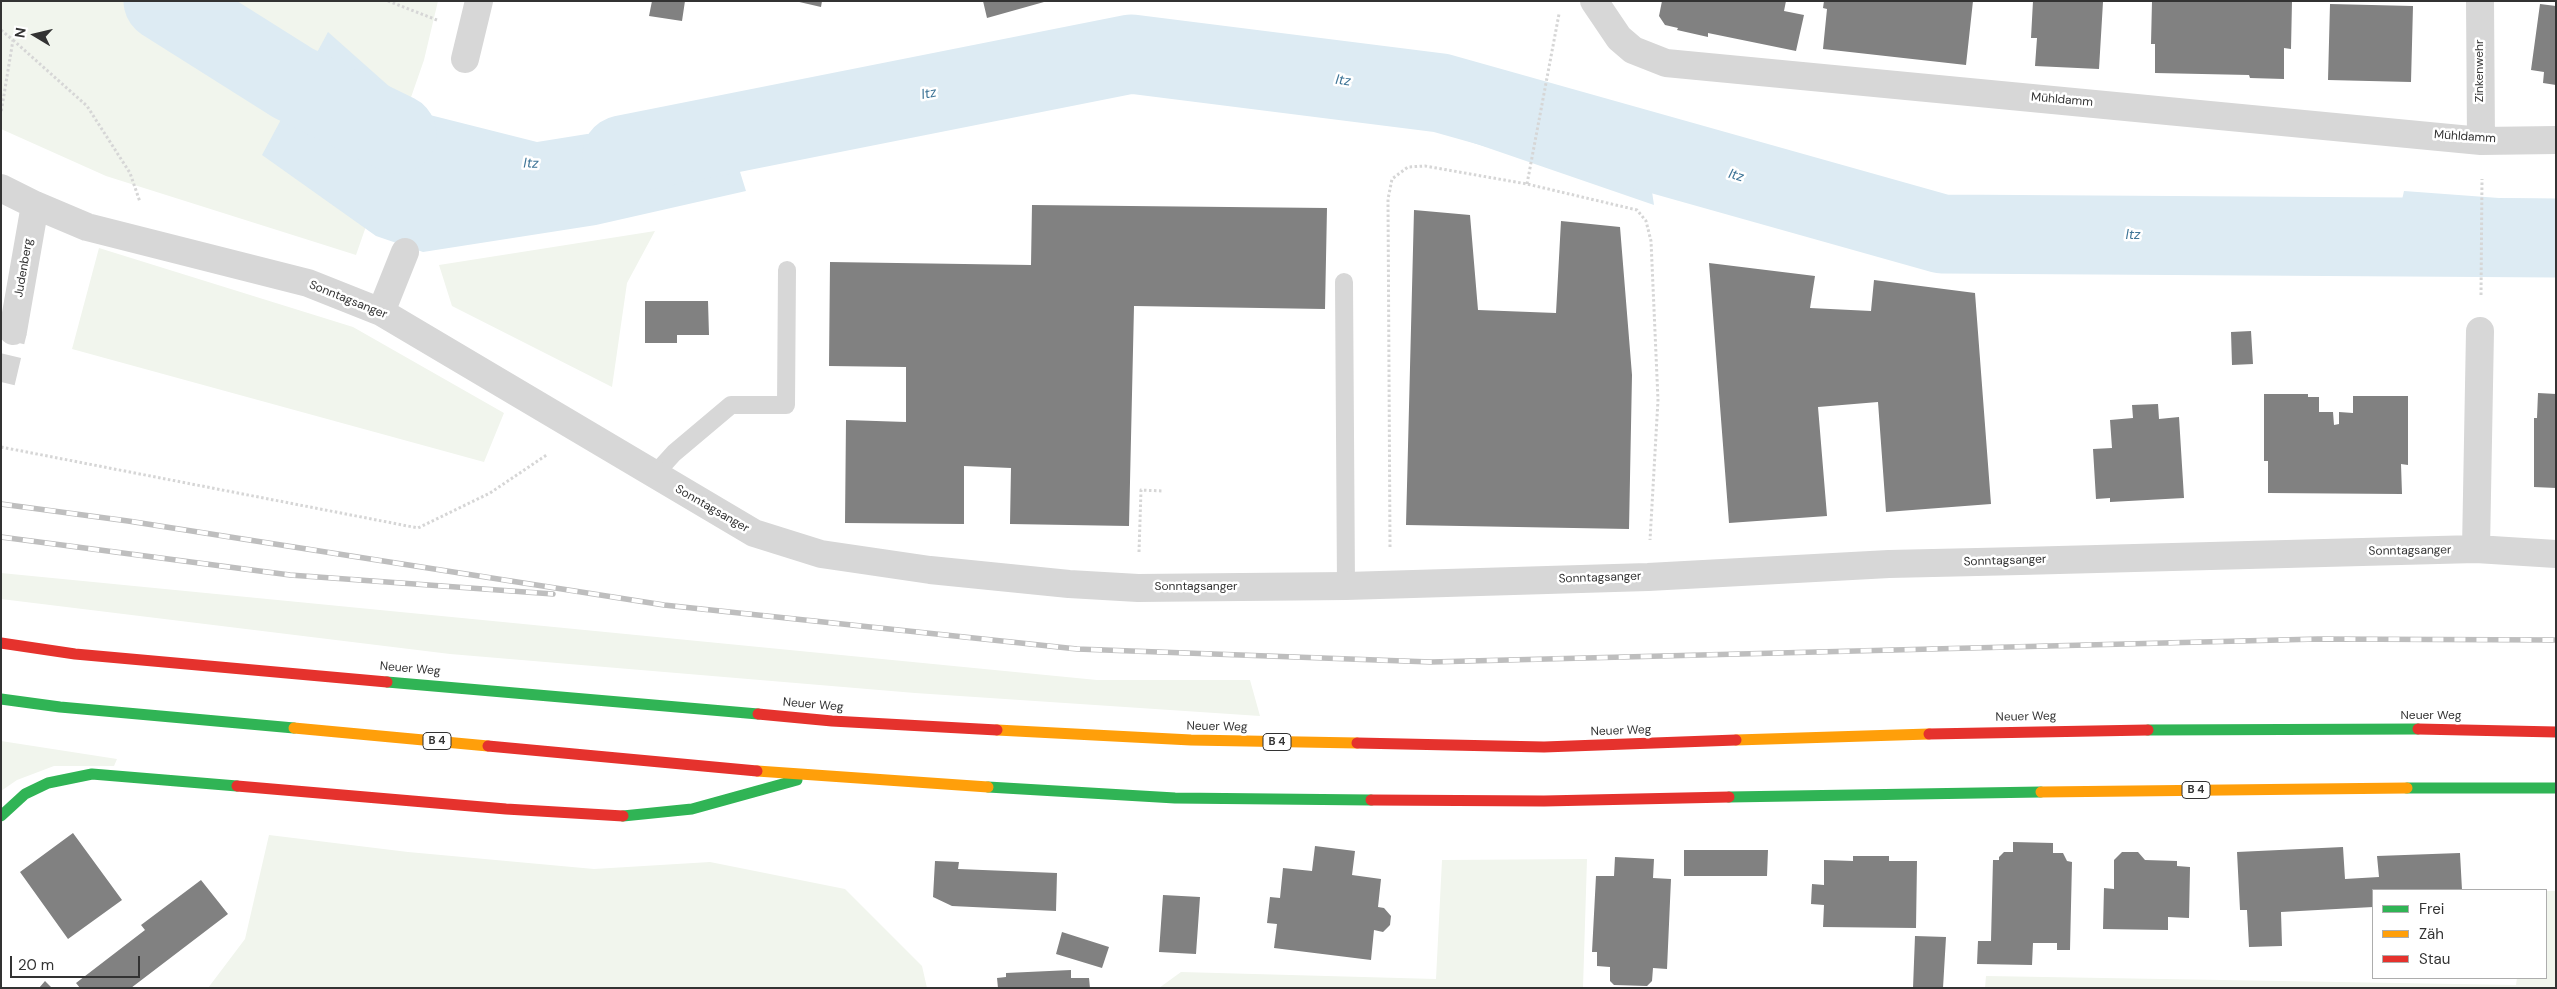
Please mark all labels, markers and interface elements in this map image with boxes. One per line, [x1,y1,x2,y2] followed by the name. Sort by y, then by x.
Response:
[10,10,60,60] north arrow
[10,26,30,39] text: N
[2473,40,2487,102] street label: Zinkenwehr
[1334,72,1352,90] water label: Itz
[920,84,938,104] water label: Itz
[2031,90,2093,110] street label: Mühldamm
[2434,128,2496,146] street label: Mühldamm
[523,155,539,173] water label: Itz
[1726,166,1746,186] water label: Itz
[2125,227,2141,243] water label: Itz
[12,237,36,299] street label: Judenberg
[307,278,389,322] street label: Sonntagsanger
[672,482,752,536] street label: Sonntagsanger
[2368,543,2452,559] street label: Sonntagsanger
[1963,552,2047,570] street label: Sonntagsanger
[1558,569,1642,587] street label: Sonntagsanger
[1155,580,1237,594] street label: Sonntagsanger
[379,659,441,679] street label: Neuer Weg
[782,695,844,715] street label: Neuer Weg
[1995,709,2057,725] street label: Neuer Weg
[2401,709,2461,723] street label: Neuer Weg
[1186,719,1248,735] street label: Neuer Weg
[1590,723,1652,739] street label: Neuer Weg
[423,732,451,749] road number: B 4
[1263,734,1291,750] road number: B 4
[2182,782,2210,798] road number: B 4
[2372,889,2547,979] legend
[2419,899,2444,919] text: Frei
[2419,924,2444,944] text: Zäh
[12,946,142,978] scale bar
[2419,949,2450,969] text: Stau
[18,955,54,975] text: 20 m

